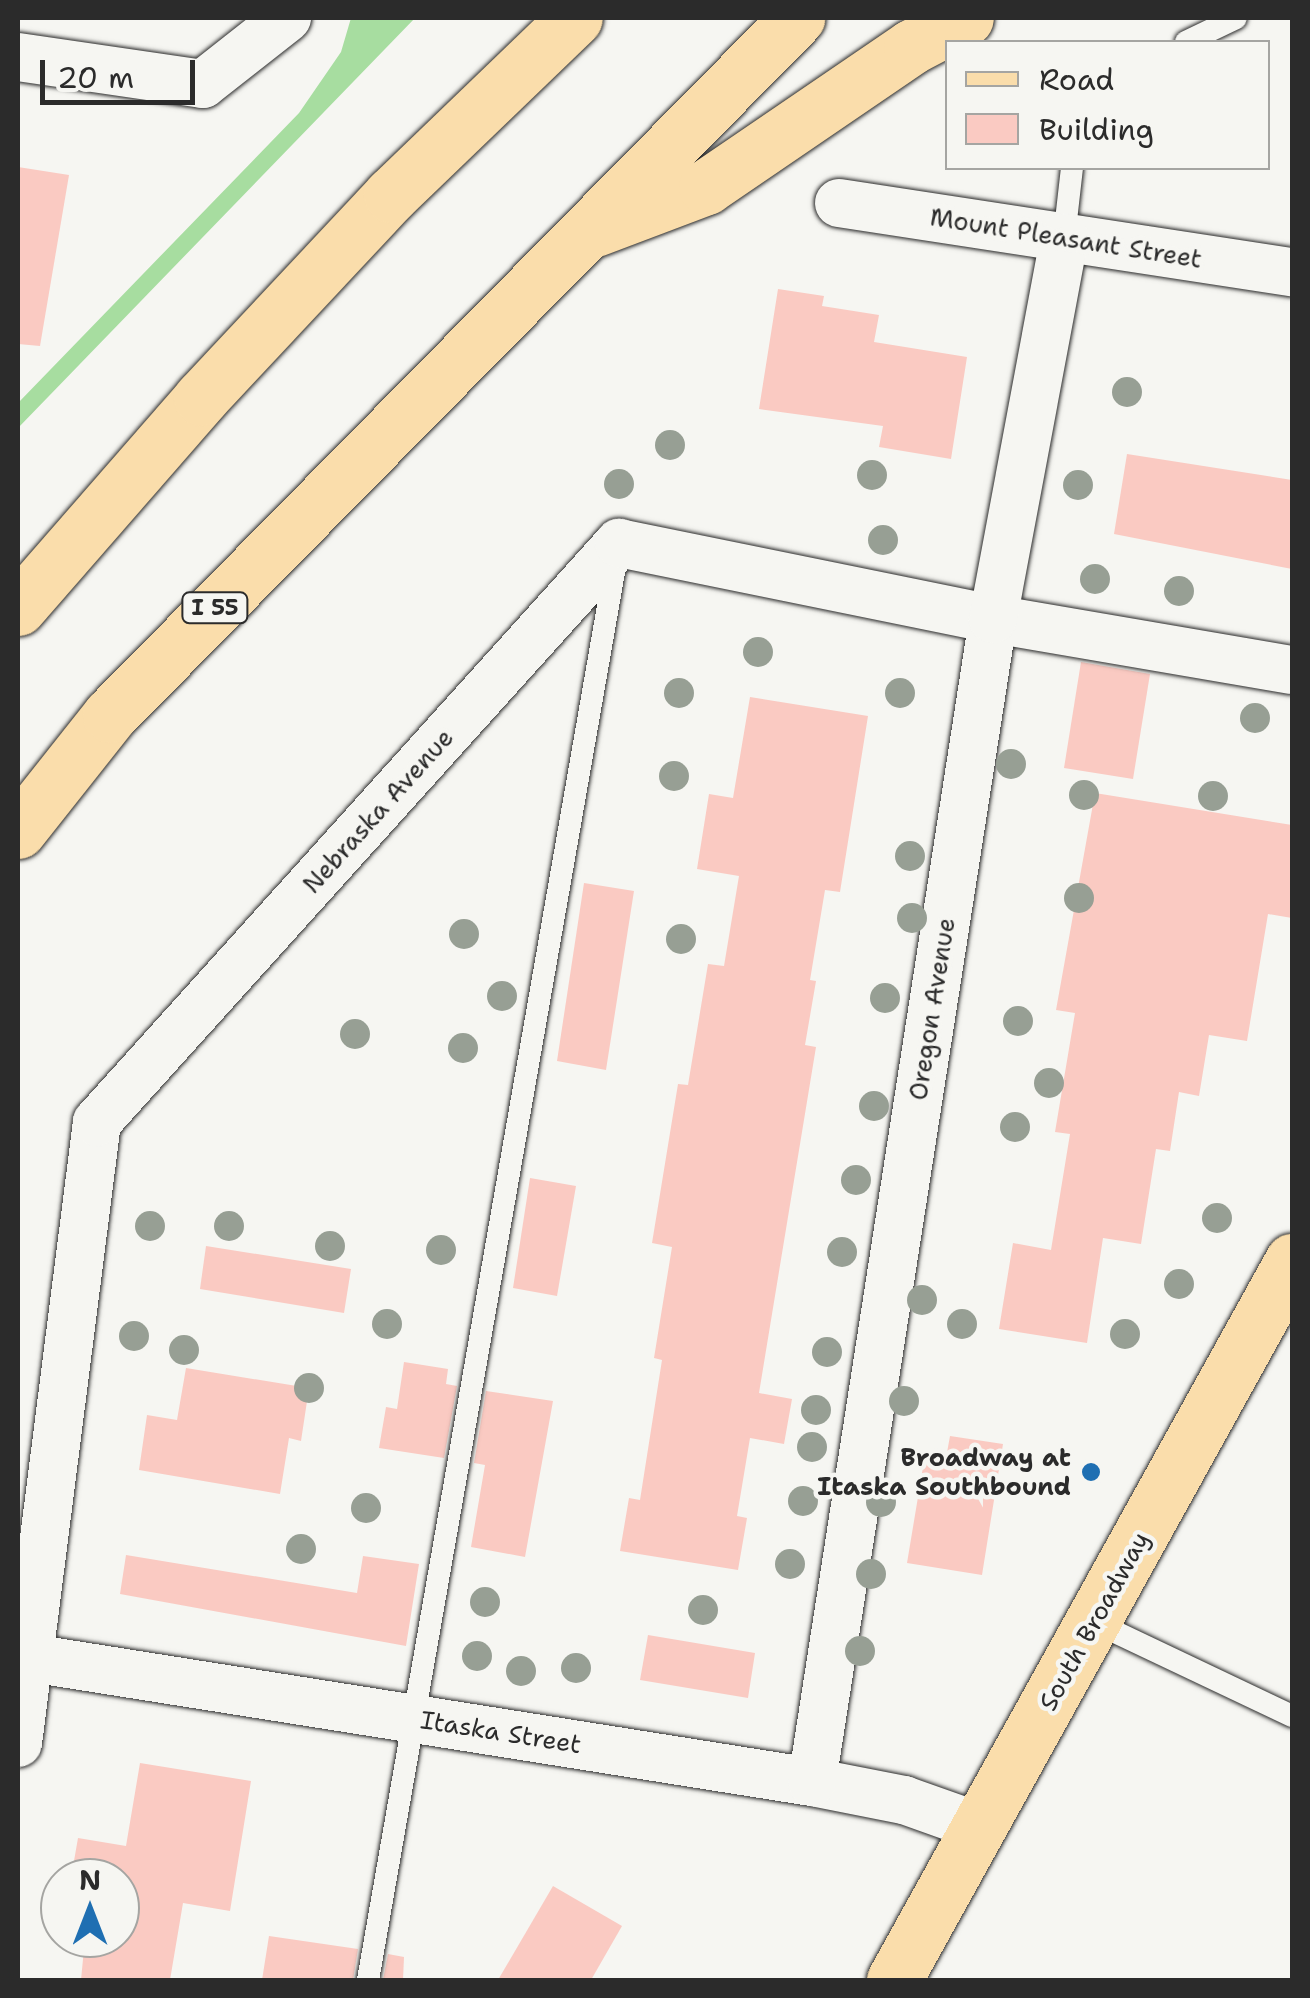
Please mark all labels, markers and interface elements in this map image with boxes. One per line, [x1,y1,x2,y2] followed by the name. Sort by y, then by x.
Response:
[45,40,200,102] scale bar
[945,40,1270,170] legend
[57,57,134,98] text: 20 m
[1039,59,1114,100] text: Road
[1039,109,1154,150] text: Building
[928,202,1204,274] street label: Mount Pleasant Street
[180,591,250,625] road number: I 55
[296,723,460,899] street label: Nebraska Avenue
[903,916,961,1102] street label: Oregon Avenue
[817,1443,1071,1502] place label: Broadway at Itaska Southbound
[1080,1461,1102,1483] marker: Broadway at Itaska Southbound
[1032,1526,1156,1716] street label: South Broadway
[418,1704,584,1760] street label: Itaska Street
[40,1858,140,1958] north arrow
[79,1861,101,1899] text: N

